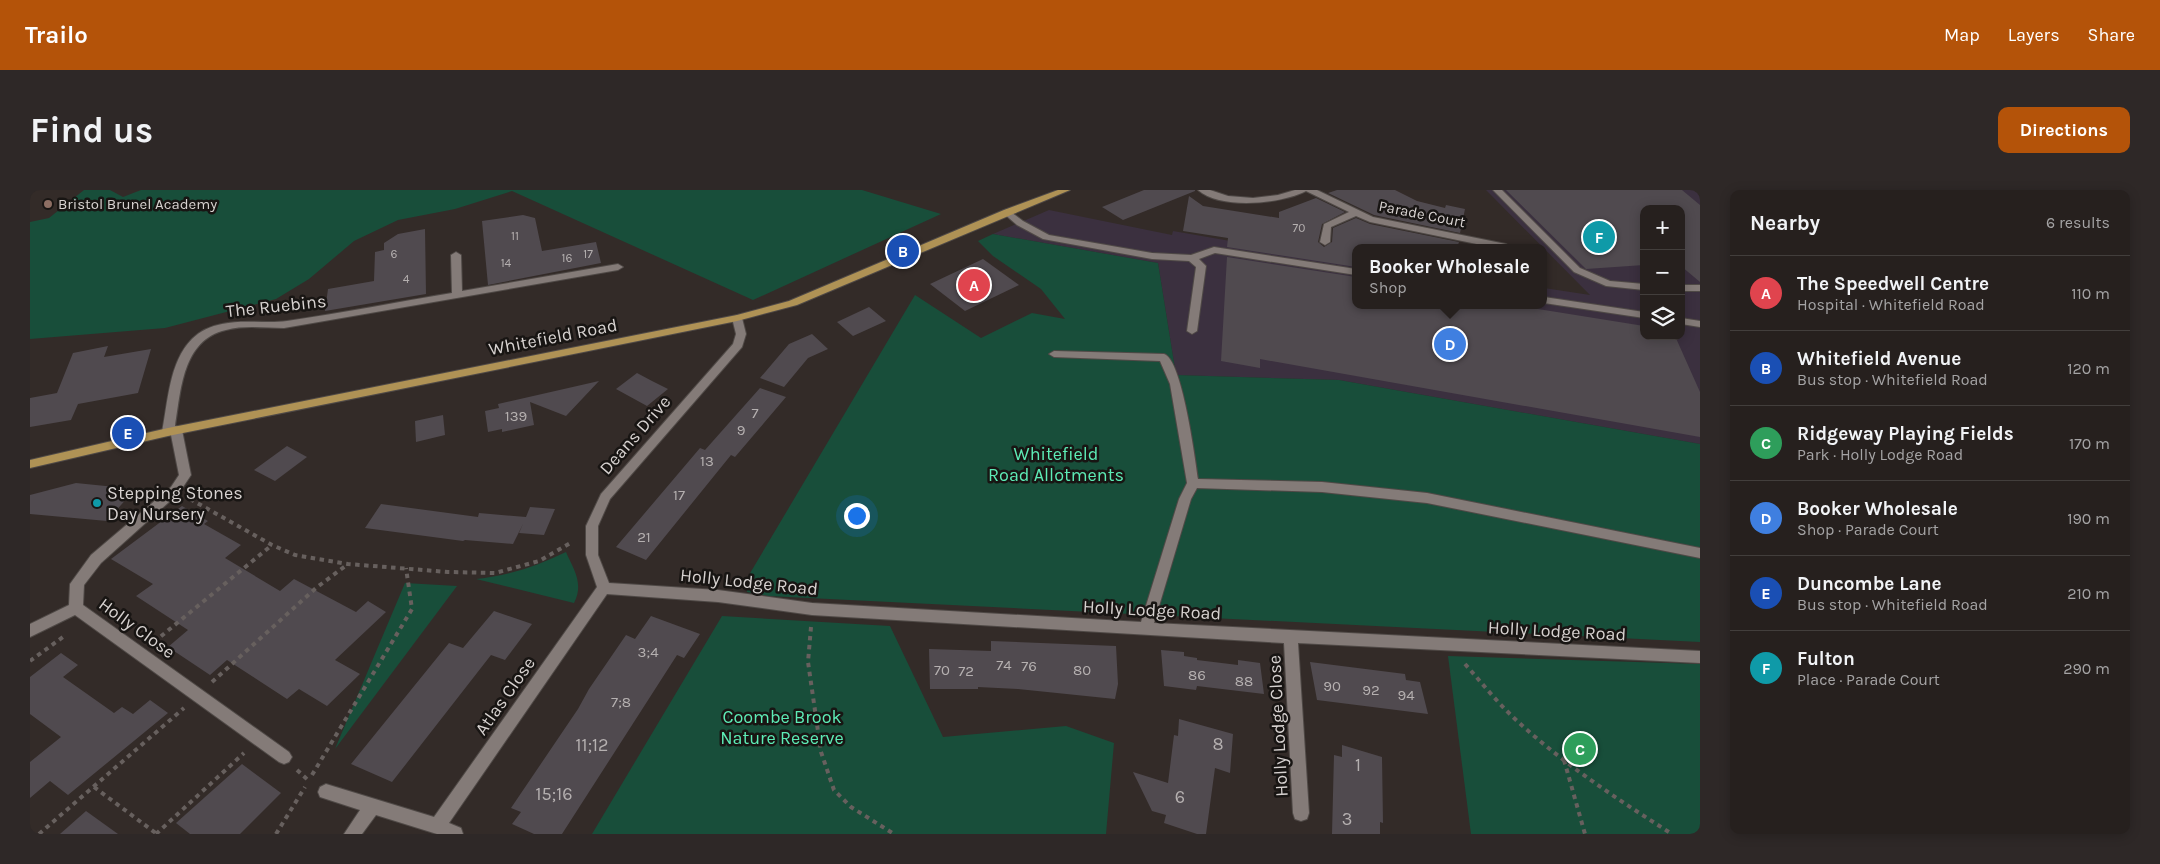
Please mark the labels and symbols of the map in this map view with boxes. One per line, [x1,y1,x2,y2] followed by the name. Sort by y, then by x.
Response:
[58,195,217,213] place label: Bristol Brunel Academy
[1377,197,1467,231] street label: Parade Court
[42,198,54,210] marker: Bristol Brunel Academy
[1583,218,1615,256] pin: F
[1293,221,1305,235] house number: 70
[511,229,519,243] house number: 11
[887,232,919,270] pin: B
[391,247,398,261] house number: 6
[583,247,593,261] house number: 17
[562,251,573,265] house number: 16
[501,256,512,270] house number: 14
[958,266,990,304] pin: A
[403,272,410,286] house number: 4
[225,290,327,322] street label: The Ruebins
[487,314,619,360] street label: Whitefield Road
[1434,325,1466,363] pin: D
[595,391,675,479] street label: Deans Drive
[751,404,759,422] house number: 7
[505,407,527,425] house number: 139
[112,414,144,452] pin: E
[737,421,745,439] house number: 9
[988,443,1124,486] park label: Whitefield Road Allotments
[700,452,714,470] house number: 13
[107,482,243,525] place label: Stepping Stones Day Nursery
[673,486,685,504] house number: 17
[91,497,103,509] marker: Stepping Stones Day Nursery
[844,503,870,529] your location
[637,528,651,546] house number: 21
[679,564,819,600] street label: Holly Lodge Road
[94,593,180,663] street label: Holly Close
[1082,595,1222,625] street label: Holly Lodge Road
[1487,616,1627,646] street label: Holly Lodge Road
[637,643,659,661] house number: 3;4
[470,653,540,739] street label: Atlas Close
[1263,655,1293,797] street label: Holly Lodge Close
[996,656,1012,674] house number: 74
[1021,657,1037,675] house number: 76
[934,661,950,679] house number: 70
[1073,661,1091,679] house number: 80
[958,662,974,680] house number: 72
[1188,666,1206,684] house number: 86
[1235,672,1253,690] house number: 88
[1323,677,1341,695] house number: 90
[1362,681,1380,699] house number: 92
[1397,686,1415,704] house number: 94
[611,693,631,711] house number: 7;8
[720,706,844,749] park label: Coombe Brook Nature Reserve
[1564,730,1596,768] pin: C
[1212,733,1224,755] house number: 8
[576,734,608,756] house number: 11;12
[1355,754,1361,776] house number: 1
[535,783,573,805] house number: 15;16
[1175,786,1185,808] house number: 6
[1342,808,1352,830] house number: 3

